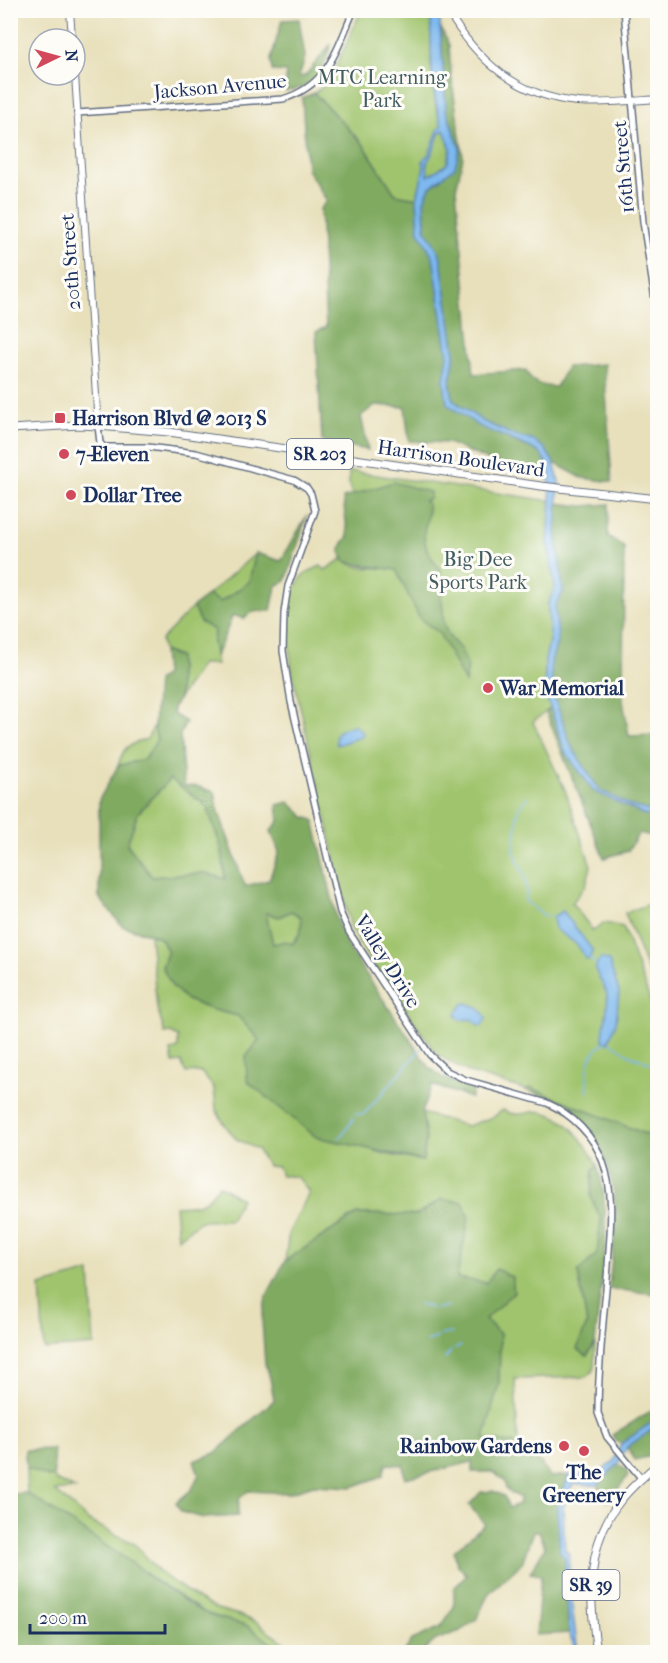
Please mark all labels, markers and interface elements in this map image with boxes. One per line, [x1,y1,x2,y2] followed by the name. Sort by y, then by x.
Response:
[27,27,87,87] north arrow
[61,49,82,63] text: N
[317,66,447,112] park label: MTC Learning Park
[151,69,287,104] street label: Jackson Avenue
[608,119,639,214] street label: 16th Street
[56,213,85,311] street label: 20th Street
[72,407,267,430] place label: Harrison Blvd @ 2013 S
[53,411,67,425] marker: Harrison Blvd @ 2013 S
[376,435,547,482] street label: Harrison Boulevard
[287,439,353,469] road number: SR 203
[75,443,150,466] place label: 7-Eleven
[57,447,71,461] marker: 7-Eleven
[83,484,182,507] place label: Dollar Tree
[64,488,78,502] marker: Dollar Tree
[429,548,528,594] park label: Big Dee Sports Park
[499,677,624,700] place label: War Memorial
[481,681,495,695] marker: War Memorial
[349,910,425,1012] street label: Valley Drive
[400,1435,553,1458] place label: Rainbow Gardens
[557,1439,571,1453] marker: Rainbow Gardens
[577,1444,591,1458] marker: The Greenery
[543,1461,627,1507] place label: The Greenery
[562,1570,620,1600] road number: SR 39
[30,1597,165,1635] scale bar
[39,1608,87,1629] text: 200 m

